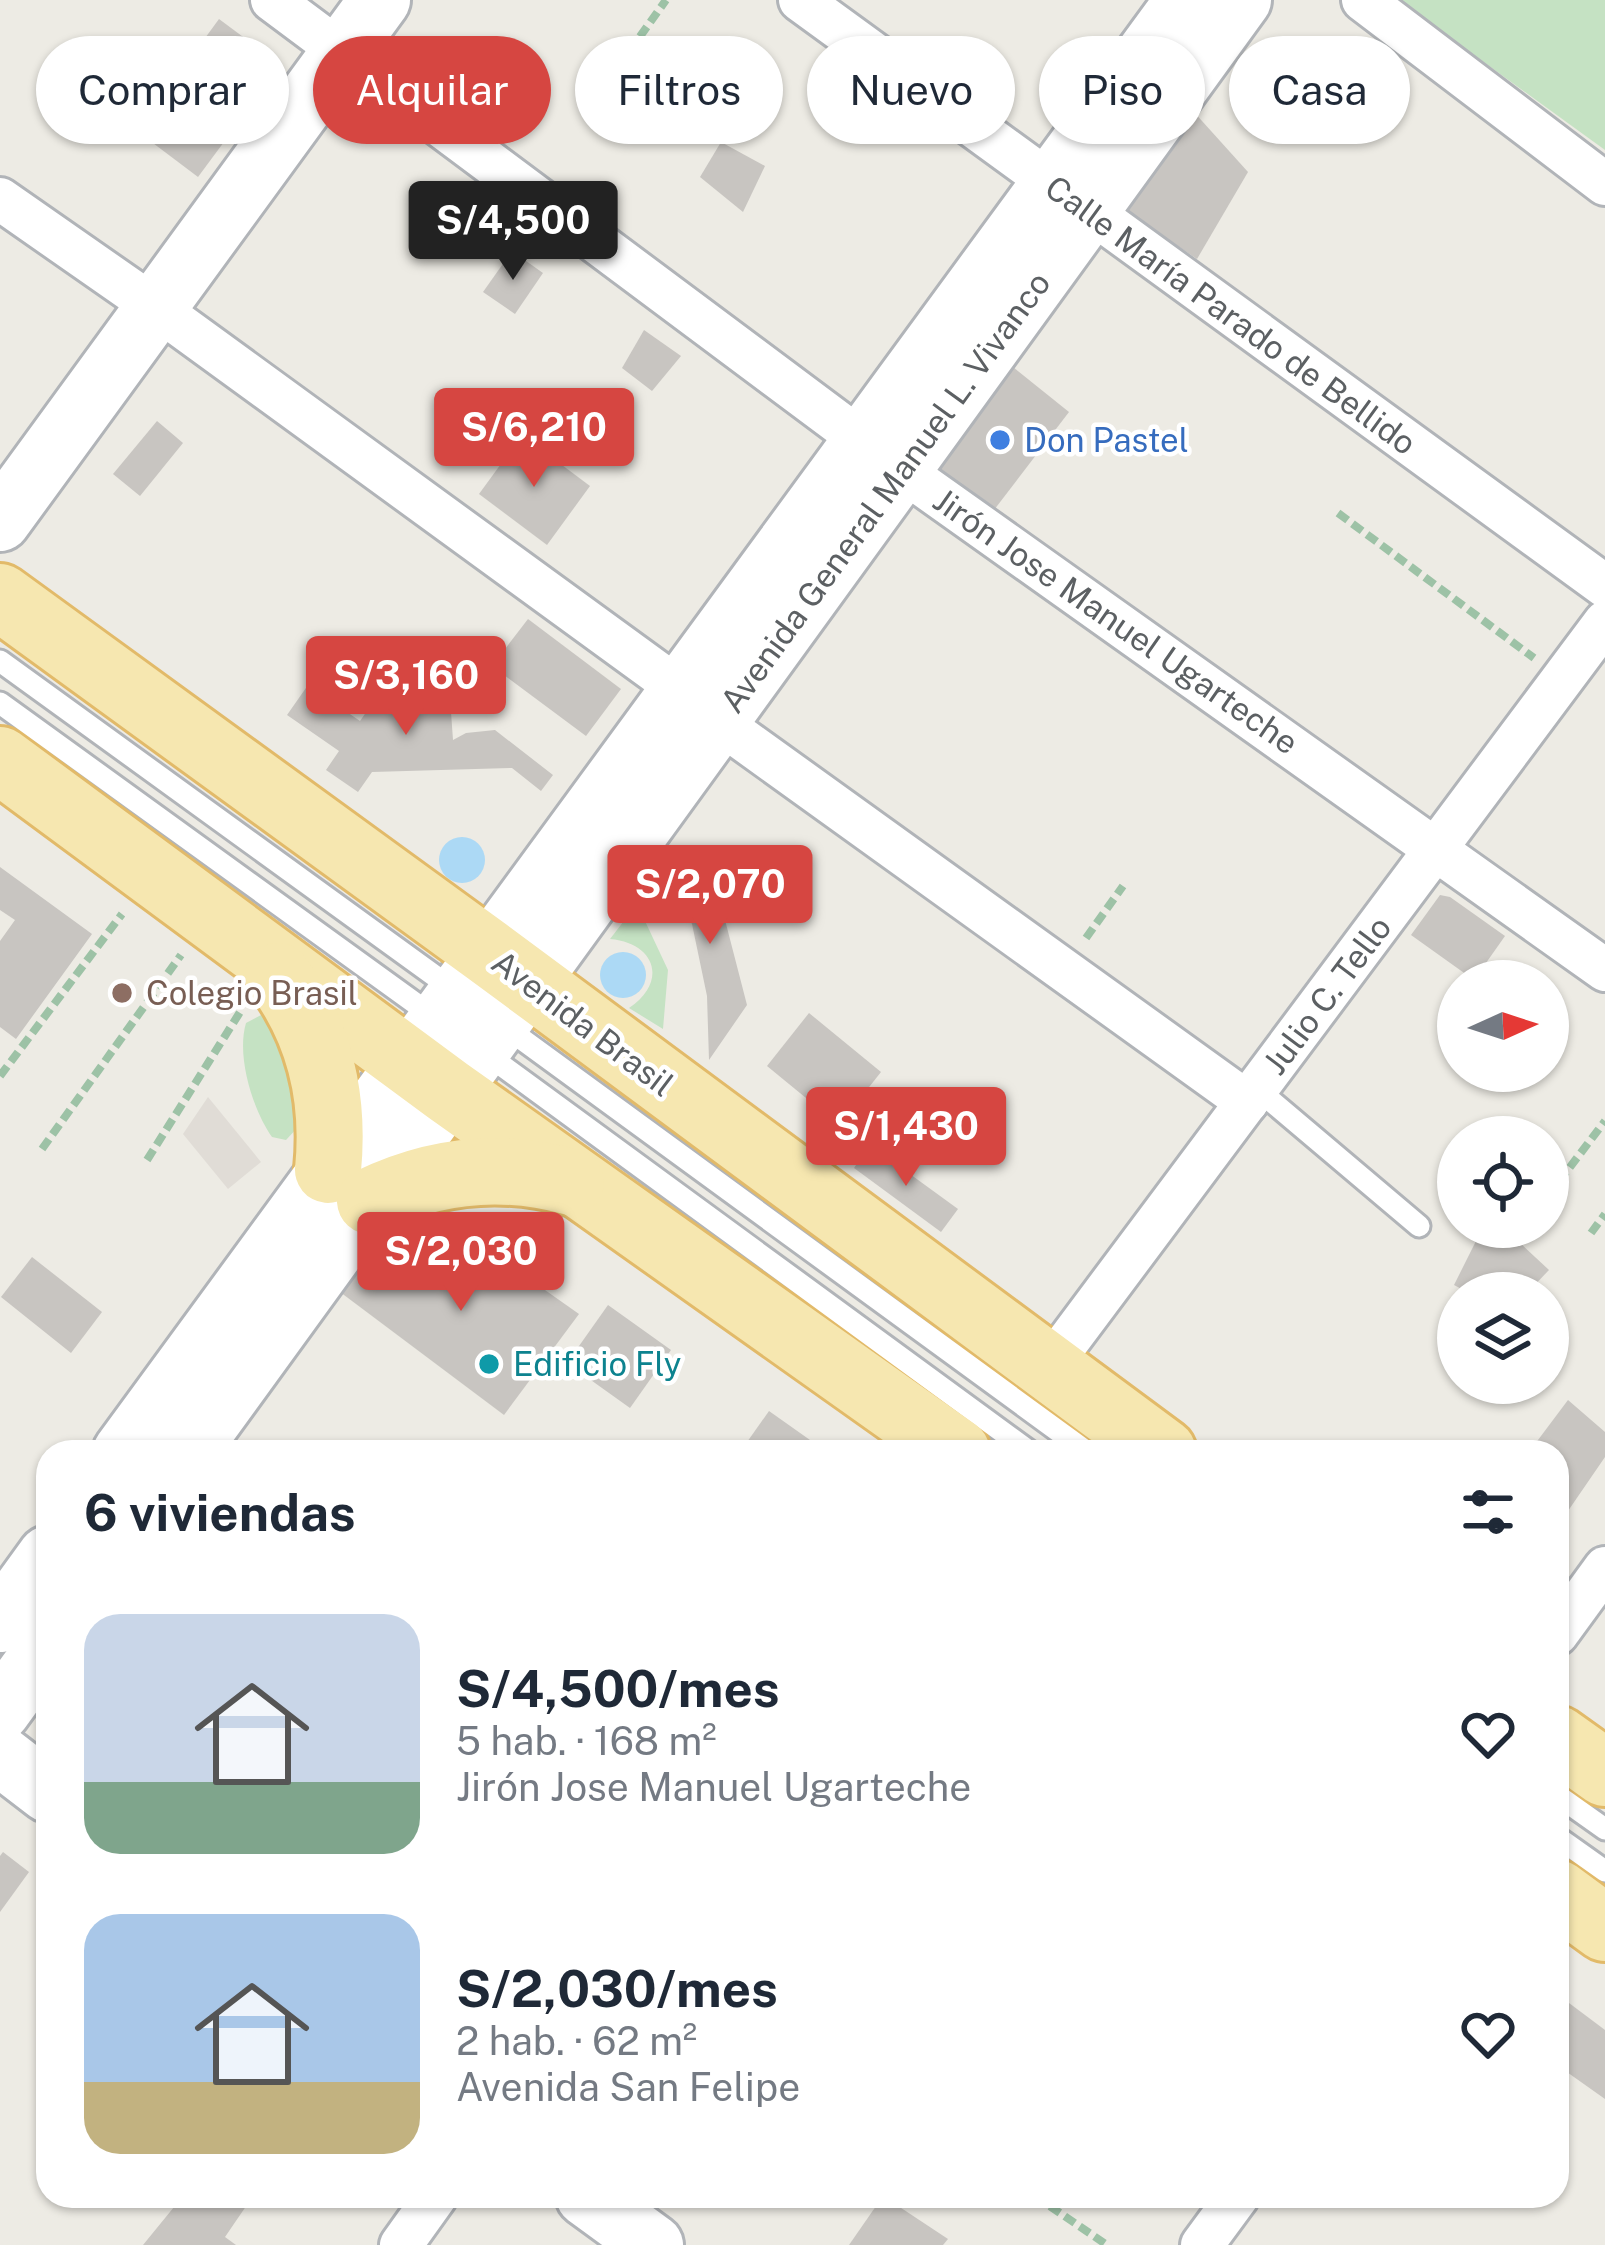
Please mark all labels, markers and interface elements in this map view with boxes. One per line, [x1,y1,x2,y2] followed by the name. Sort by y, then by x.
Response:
[36,36,289,144] chip: Comprar
[313,36,551,144] chip: Alquilar
[575,36,783,144] chip: Filtros
[807,36,1015,144] chip: Nuevo
[1039,36,1205,144] chip: Piso
[1229,36,1410,144] chip: Casa
[1038,168,1424,462] street label: Calle María Parado de Bellido
[402,181,624,283] pin: S/4,500
[436,197,590,243] text: S/4,500
[712,264,1058,720] street label: Avenida General Manuel L. Vivanco
[423,388,645,490] pin: S/6,210
[461,404,607,450] text: S/6,210
[1024,421,1189,459] place label: Don Pastel
[987,427,1013,453] marker: Don Pastel
[927,480,1305,762] street label: Jirón Jose Manuel Ugarteche
[295,636,517,738] pin: S/3,160
[333,652,479,698] text: S/3,160
[599,845,821,947] pin: S/2,070
[634,861,786,907] text: S/2,070
[1255,909,1399,1081] street label: Julio C. Tello
[485,942,681,1104] street label: Avenida Brasil
[1437,960,1569,1092] north arrow
[1437,960,1569,1404] map controls
[146,974,358,1012] place label: Colegio Brasil
[109,980,135,1006] marker: Colegio Brasil
[795,1087,1017,1189] pin: S/1,430
[833,1103,979,1149] text: S/1,430
[1437,1116,1569,1248] button: locate
[350,1212,572,1314] pin: S/2,030
[384,1228,538,1274] text: S/2,030
[1437,1272,1569,1404] button: layers
[513,1345,682,1383] place label: Edificio Fly
[476,1351,502,1377] marker: Edificio Fly
[1455,1479,1521,1545] icon: filters
[84,1483,356,1542] text: 6 viviendas
[456,1659,780,1718] text: S/4,500/mes
[180,1662,324,1806] icon: home
[1455,1701,1521,1767] icon: heart
[456,1718,717,1764] text: 5 hab. · 168 m²
[456,1764,971,1810] text: Jirón Jose Manuel Ugarteche
[456,1959,778,2018] text: S/2,030/mes
[180,1962,324,2106] icon: home
[1455,2001,1521,2067] icon: heart
[456,2018,697,2064] text: 2 hab. · 62 m²
[456,2064,800,2110] text: Avenida San Felipe

